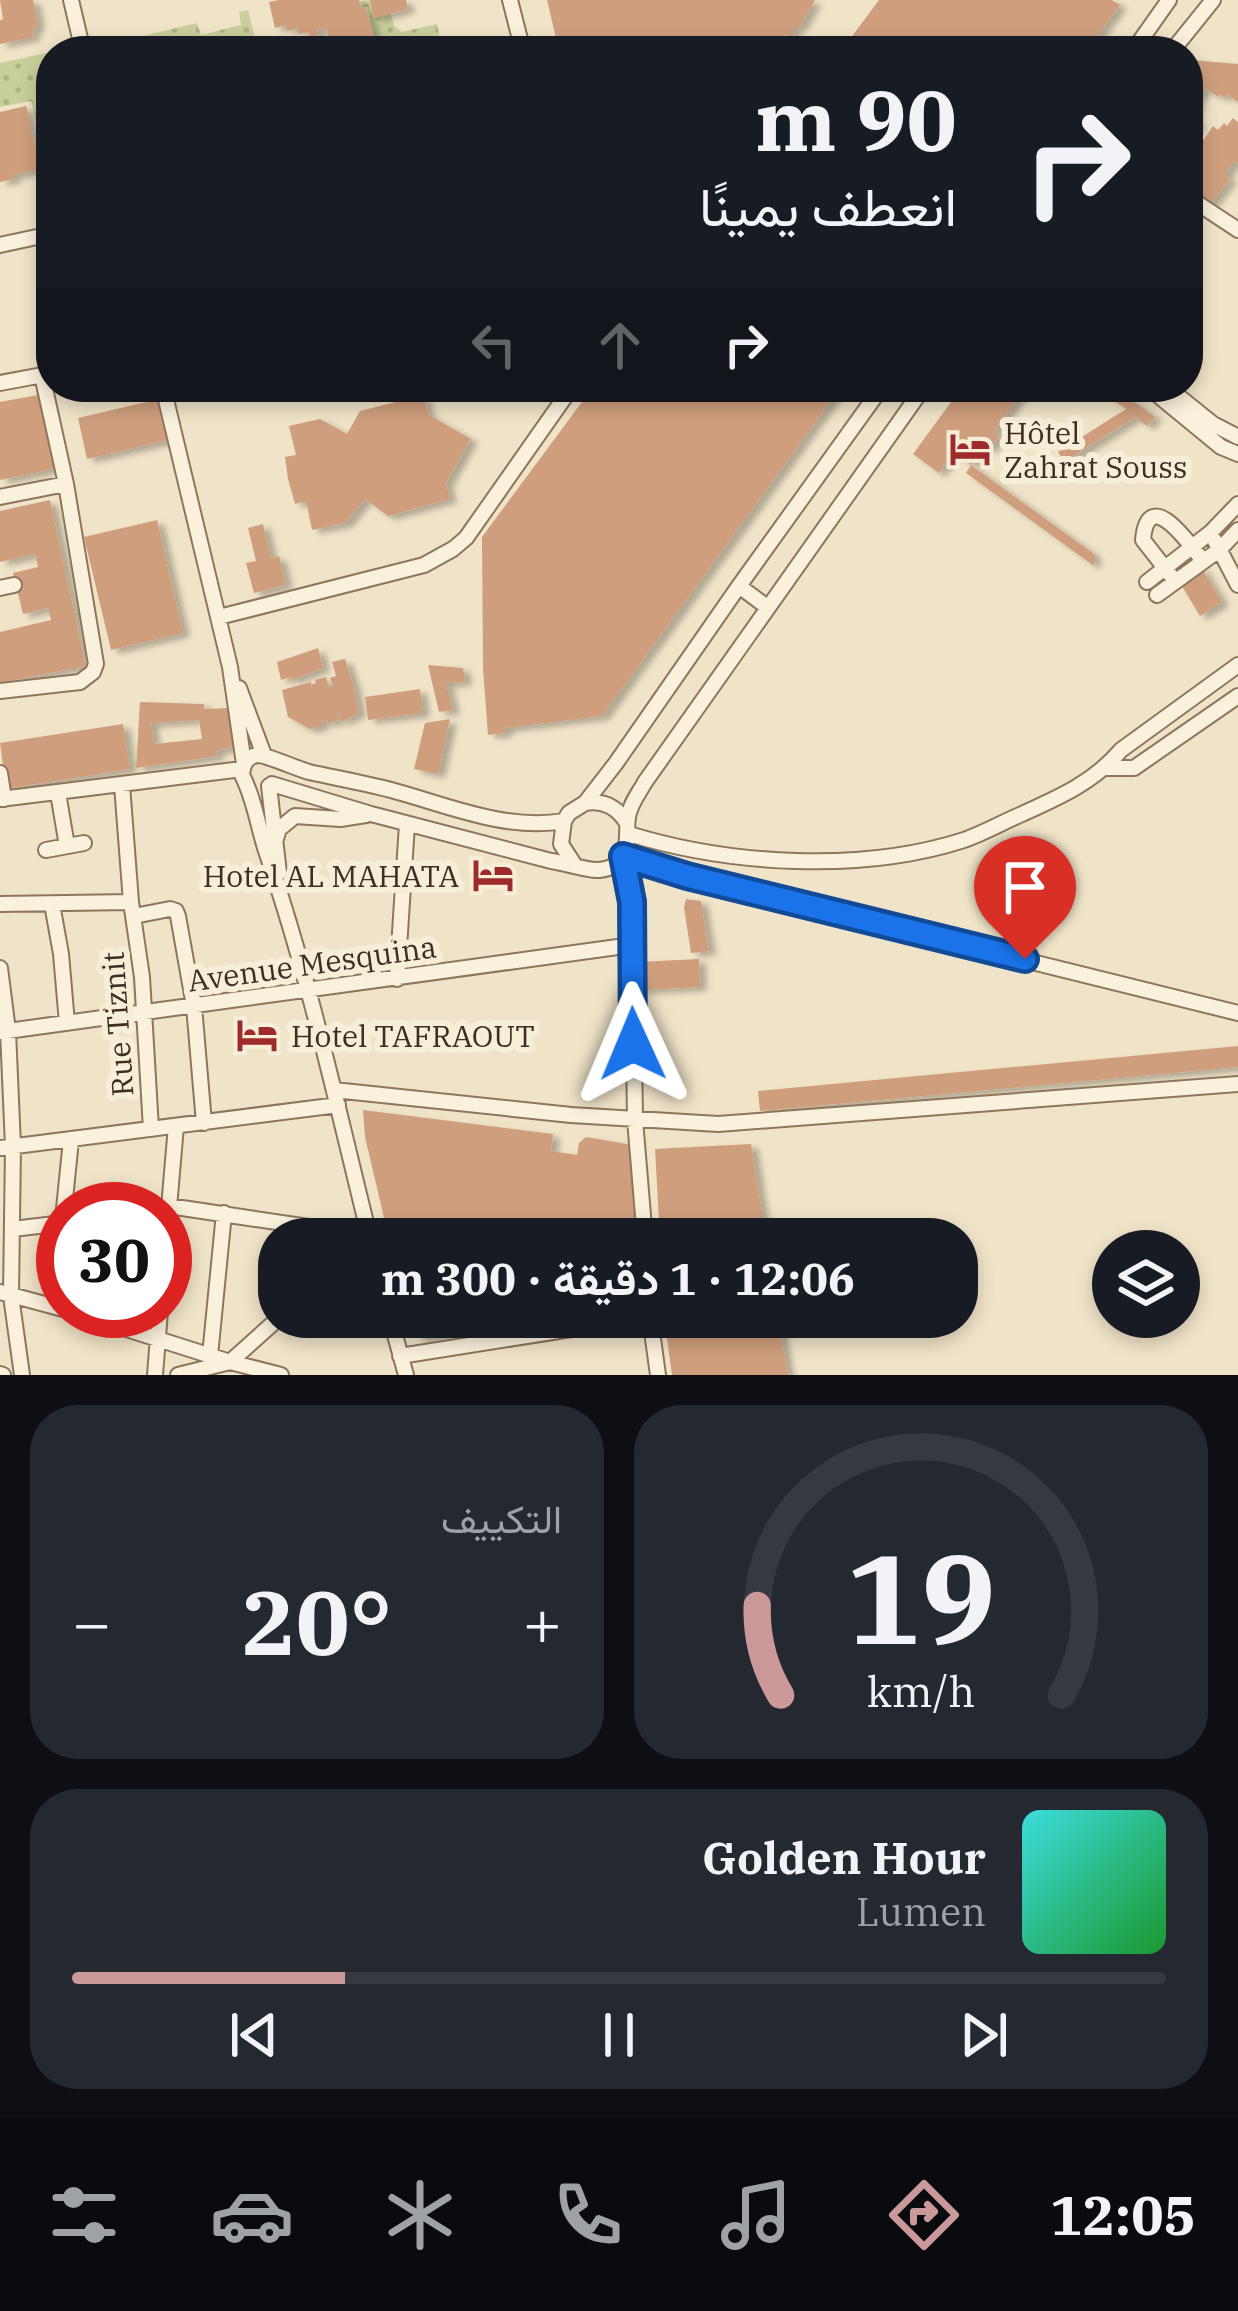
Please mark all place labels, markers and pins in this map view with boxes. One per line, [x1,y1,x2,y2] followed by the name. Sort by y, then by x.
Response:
[1004,413,1187,486] place label: Hôtel Zahrat Souss
[947,426,993,472] hotel icon: Hôtel Zahrat Souss
[974,836,1076,959] pin
[470,852,516,898] hotel icon: Hotel AL MAHATA
[203,856,459,895] place label: Hotel AL MAHATA
[234,1012,280,1058] hotel icon: Hotel TAFRAOUT
[291,1016,535,1055] place label: Hotel TAFRAOUT

